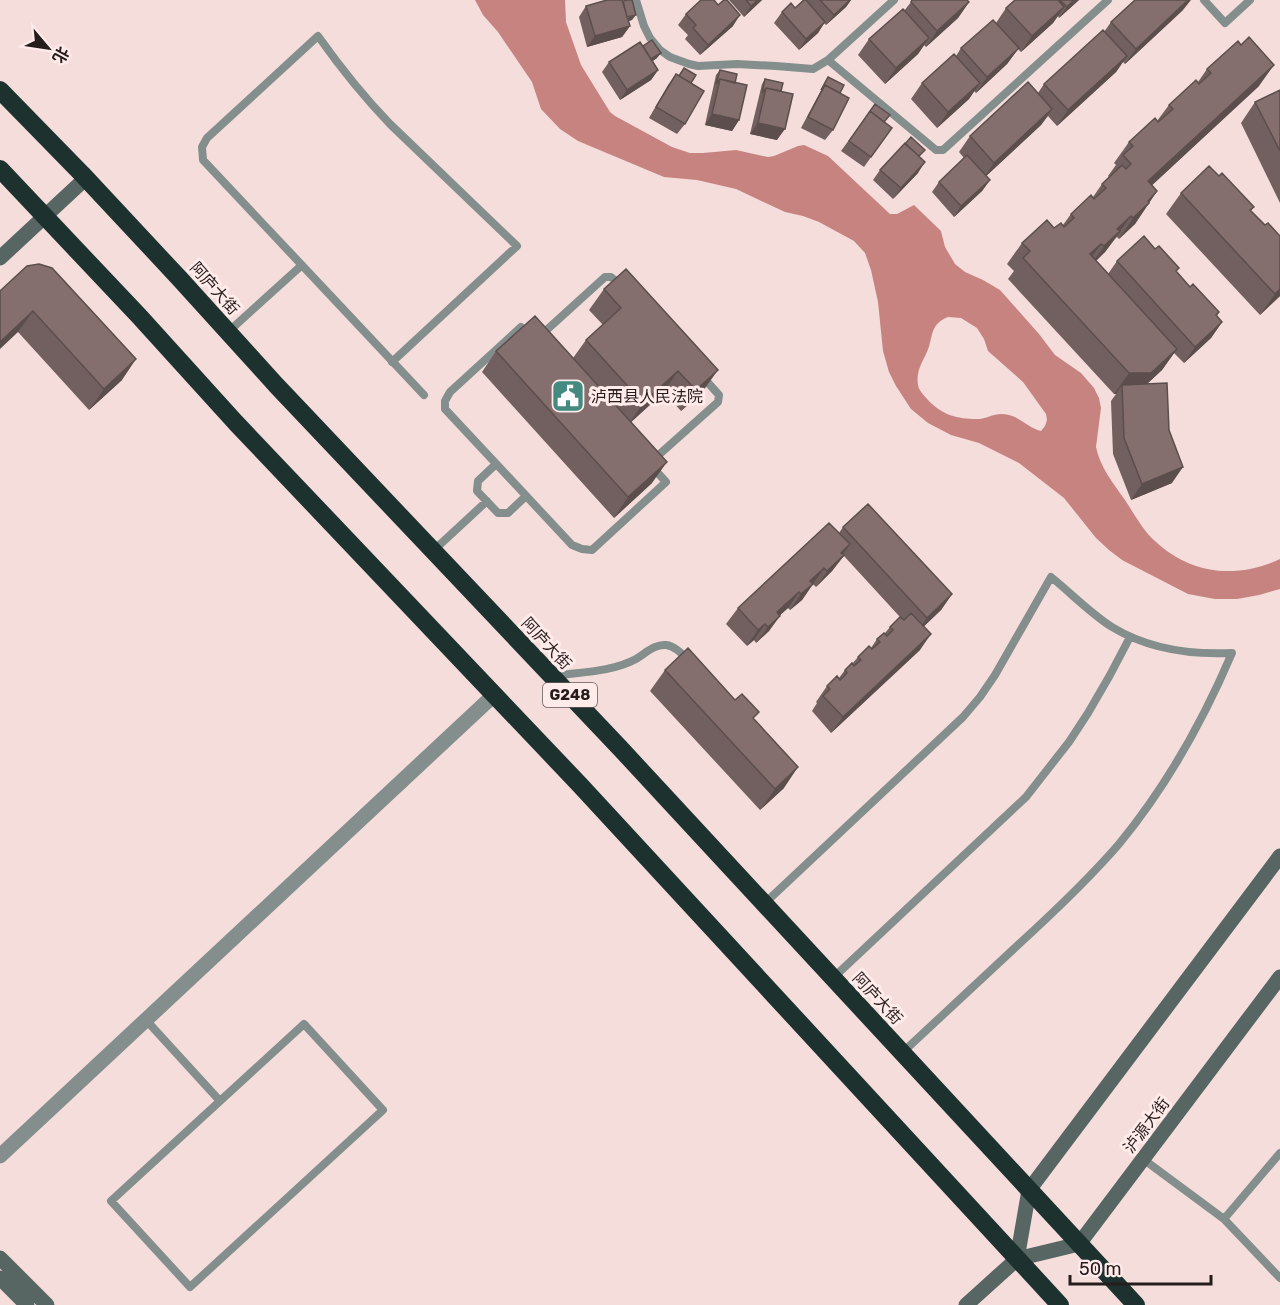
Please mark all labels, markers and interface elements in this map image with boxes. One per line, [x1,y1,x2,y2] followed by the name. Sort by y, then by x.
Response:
[18,18,78,78] north arrow
[48,43,73,67] text: 北
[186,258,243,318] street label: 阿庐大街
[550,378,586,414] public building icon: 泸西县人民法院
[591,387,703,406] place label: 泸西县人民法院
[518,613,575,673] street label: 阿庐大街
[543,683,597,707] road number: G248
[849,968,906,1028] street label: 阿庐大街
[1120,1094,1173,1157] street label: 泸源大街
[1070,1248,1211,1286] scale bar
[1079,1258,1122,1280] text: 50 m

